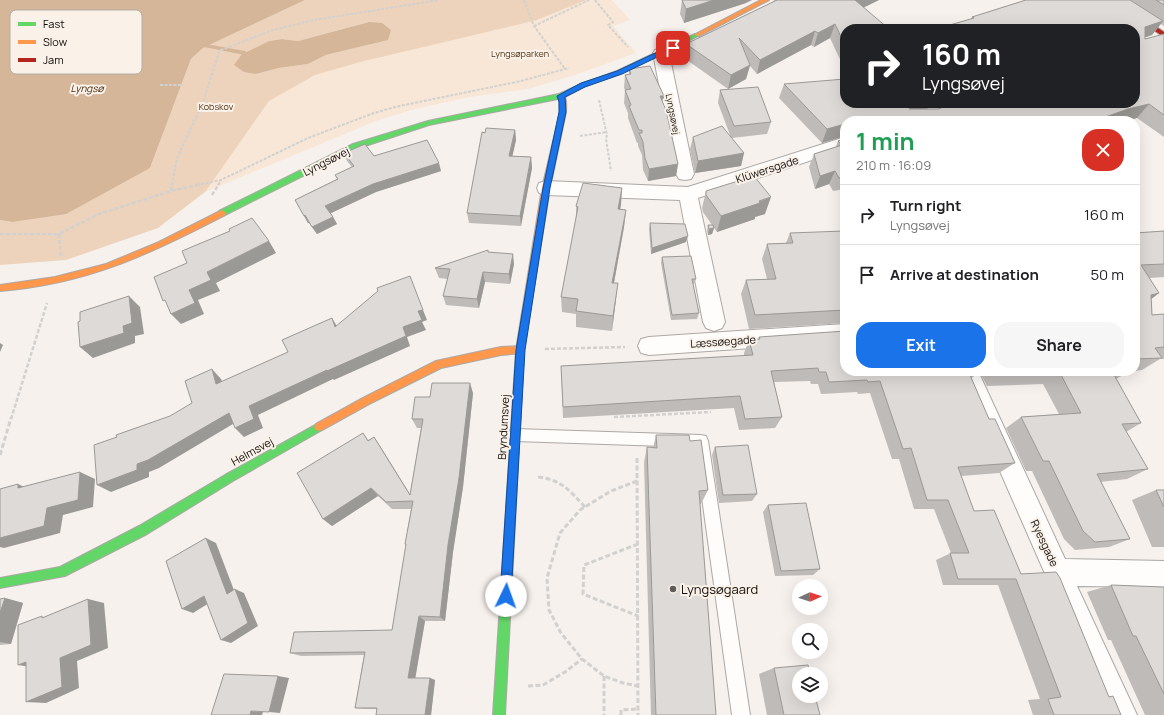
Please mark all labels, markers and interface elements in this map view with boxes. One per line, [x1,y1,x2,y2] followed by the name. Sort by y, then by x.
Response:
[10,10,142,74] legend
[43,16,65,31] text: Fast
[656,31,690,65] pin
[43,34,68,49] text: Slow
[922,35,1001,73] text: 160 m
[662,37,684,59] icon: arrive
[856,40,908,92] icon: right
[491,47,549,60] park label: Lyngsøparken
[43,52,64,67] text: Jam
[922,71,1005,95] text: Lyngsøvej
[71,81,105,95] water label: Lyngsø
[663,92,683,136] street label: Lyngsøvej
[199,100,234,113] park label: Kobskov
[856,124,915,157] text: 1 min
[1082,129,1124,171] button: close
[300,143,352,179] street label: Lyngsøvej
[734,152,801,186] street label: Klüwersgade
[856,156,931,174] text: 210 m · 16:09
[890,195,961,216] text: Turn right
[856,204,878,226] icon: right
[1084,204,1124,225] text: 160 m
[890,216,950,234] text: Lyngsøvej
[856,264,878,286] icon: arrive
[890,264,1039,285] text: Arrive at destination
[1090,264,1124,285] text: 50 m
[856,322,986,368] button: Exit
[994,322,1124,368] button: Share
[690,331,757,351] street label: Læssøegade
[494,394,512,460] street label: Bryndumsvej
[228,433,276,469] street label: Helmsvej
[1028,517,1063,569] street label: Ryesgade
[485,575,527,617] position arrow
[792,579,828,615] north arrow
[792,579,828,703] map controls
[681,580,758,598] place label: Lyngsøgaard
[668,584,678,594] marker: Lyngsøgaard
[792,623,828,659] button: search
[792,667,828,703] button: layers

